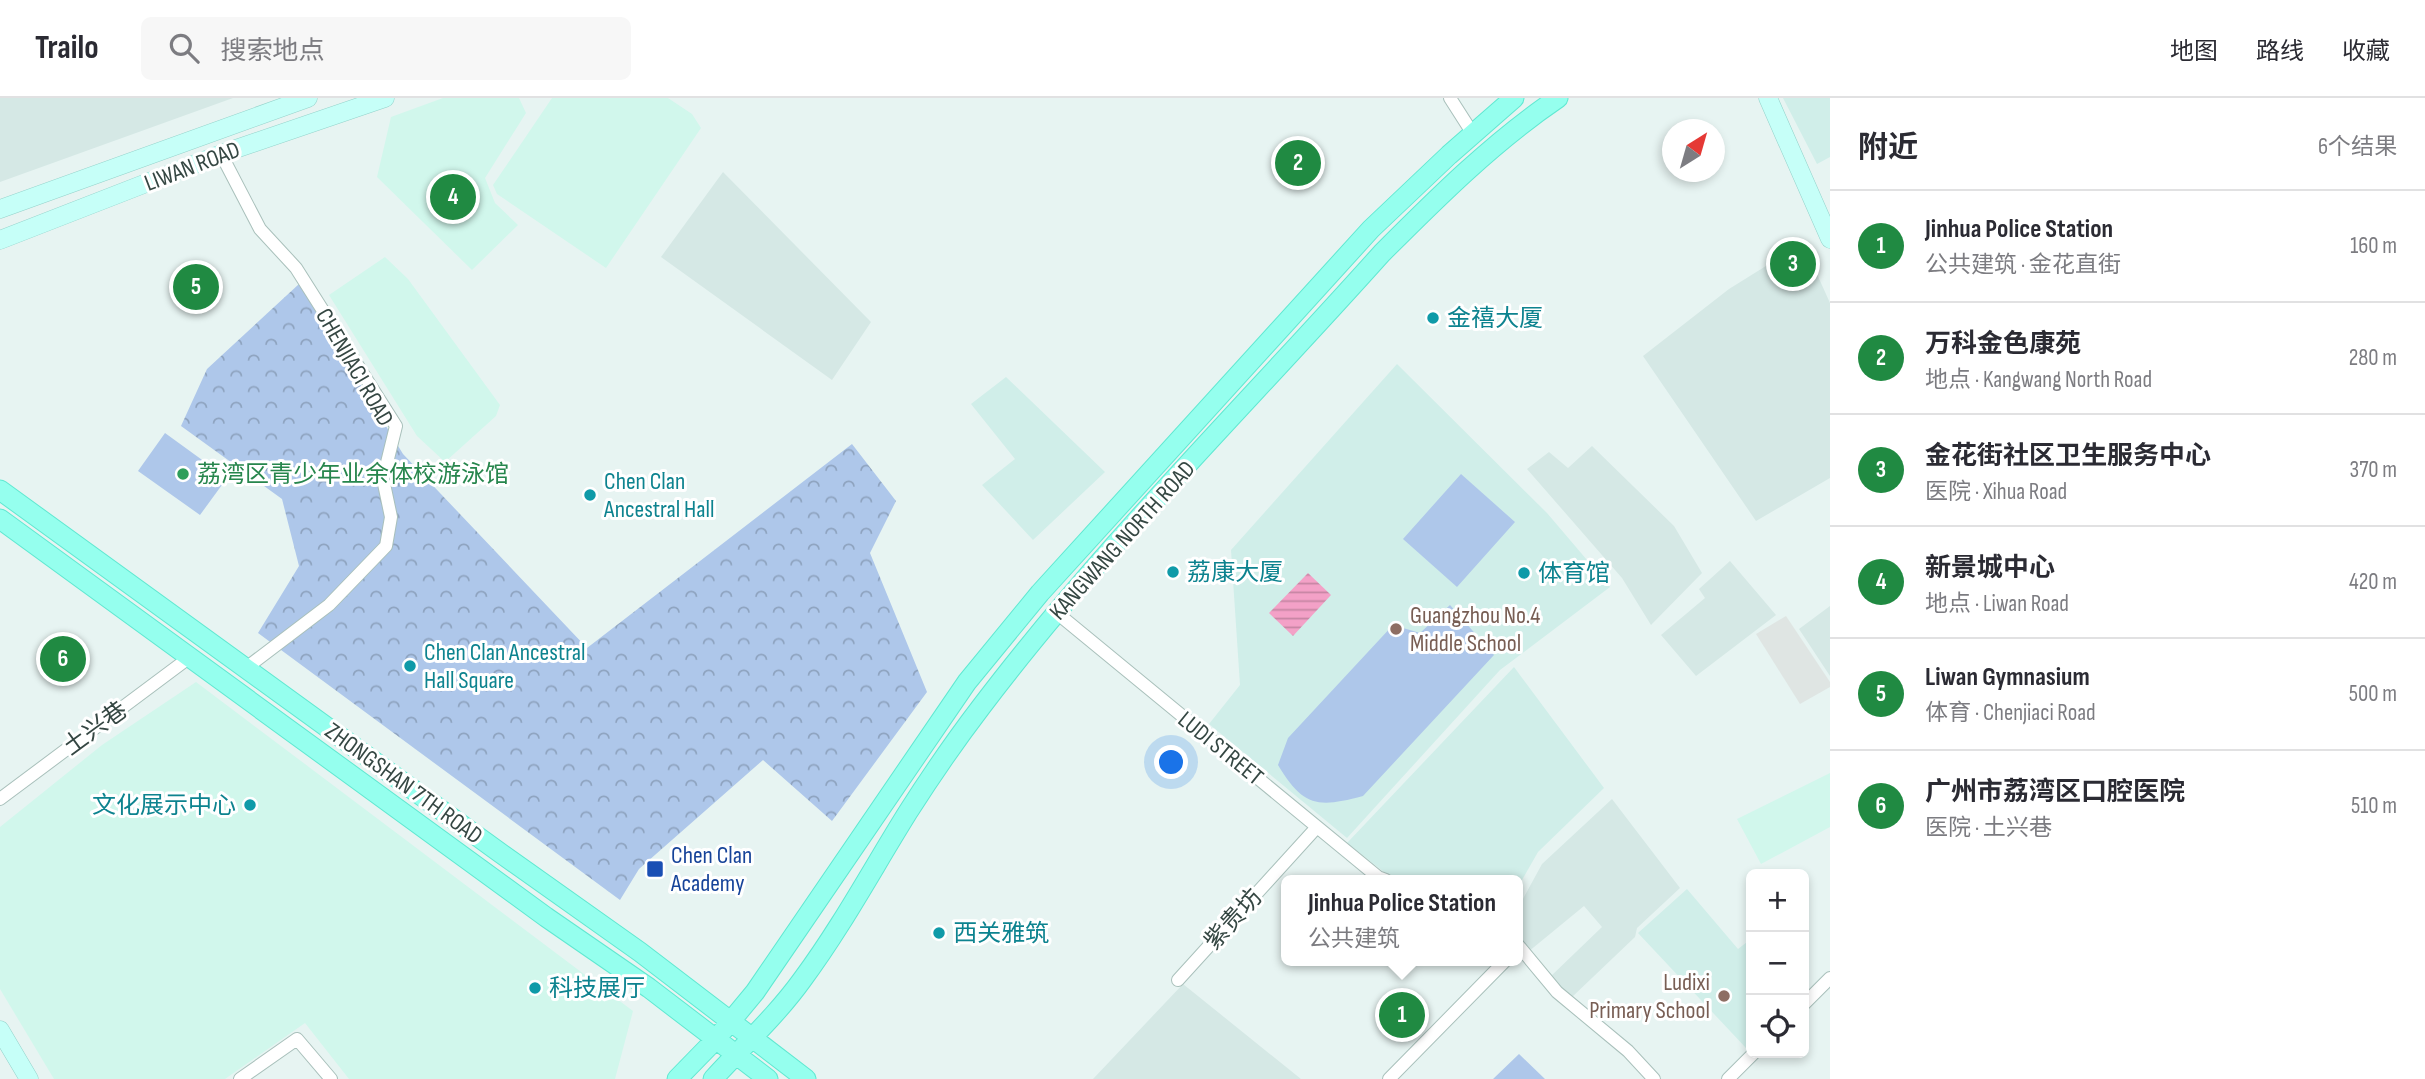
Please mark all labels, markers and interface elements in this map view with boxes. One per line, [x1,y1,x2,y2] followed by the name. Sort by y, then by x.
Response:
[141,17,631,80] search box
[35,28,99,68] text: Trailo
[165,29,203,67] icon: search
[221,36,325,67] text: 搜索地点
[2170,37,2218,66] text: 地图
[2256,37,2304,66] text: 路线
[2342,37,2390,66] text: 收藏
[1662,119,1725,182] north arrow
[1858,130,1918,166] text: 附近
[2318,133,2397,161] text: 6个结果
[140,135,244,198] street label: LIWAN ROAD
[1275,137,1321,189] pin: 2
[430,171,476,223] pin: 4
[1925,214,2113,245] text: Jinhua Police Station
[1876,232,1886,260] text: 1
[2350,232,2397,260] text: 160 m
[1770,238,1816,290] pin: 3
[1925,251,2121,279] text: 公共建筑 · 金花直街
[173,261,219,313] pin: 5
[309,303,400,431] street label: CHENJIACI ROAD
[1447,304,1543,333] place label: 金禧大厦
[1425,310,1441,326] marker: 金禧大厦
[1925,329,2081,360] text: 万科金色康苑
[1876,344,1886,372] text: 2
[2349,344,2397,372] text: 280 m
[1925,366,2152,394] text: 地点 · Kangwang North Road
[1925,441,2211,472] text: 金花街社区卫生服务中心
[1043,455,1201,626] street label: KANGWANG NORTH ROAD
[1876,456,1886,484] text: 3
[2350,456,2397,484] text: 370 m
[197,460,509,489] place label: 荔湾区青少年业余体校游泳馆
[175,466,191,482] marker: 荔湾区青少年业余体校游泳馆
[603,467,714,524] place label: Chen Clan Ancestral Hall
[1925,478,2067,506] text: 医院 · Xihua Road
[582,487,598,503] marker: Chen Clan Ancestral Hall
[1925,553,2055,584] text: 新景城中心
[1187,558,1283,587] place label: 荔康大厦
[1538,559,1610,588] place label: 体育馆
[1165,564,1181,580] marker: 荔康大厦
[1516,565,1532,581] marker: 体育馆
[1876,568,1886,596] text: 4
[2349,568,2397,596] text: 420 m
[1925,590,2069,618] text: 地点 · Liwan Road
[1410,601,1540,658] place label: Guangzhou No.4 Middle School
[1388,621,1404,637] marker: Guangzhou No.4 Middle School
[40,633,86,685] pin: 6
[424,638,585,695] place label: Chen Clan Ancestral Hall Square
[402,658,418,674] marker: Chen Clan Ancestral Hall Square
[1925,662,2090,693] text: Liwan Gymnasium
[1876,680,1886,708] text: 5
[2349,680,2397,708] text: 500 m
[58,696,133,761] street label: 土兴巷
[1925,699,2096,727] text: 体育 · Chenjiaci Road
[1172,705,1269,792] street label: LUDI STREET
[319,717,488,850] street label: ZHONGSHAN 7TH ROAD
[1154,745,1188,779] your location
[1925,777,2185,808] text: 广州市荔湾区口腔医院
[92,791,236,820] place label: 文化展示中心
[1876,792,1886,820] text: 6
[2351,792,2397,820] text: 510 m
[242,797,258,813] marker: 文化展示中心
[1925,814,2052,842] text: 医院 · 土兴巷
[670,841,752,898] place label: Chen Clan Academy
[645,859,665,879] marker: Chen Clan Academy
[1746,869,1809,1058] map controls
[1746,869,1809,932] button: +
[1281,875,1523,966] popup
[1199,883,1268,956] street label: 紫贵坊
[1308,888,1496,919] text: Jinhua Police Station
[953,919,1049,948] place label: 西关雅筑
[931,925,947,941] marker: 西关雅筑
[1308,925,1400,953] text: 公共建筑
[1746,932,1809,995] button: −
[1589,968,1710,1025] place label: Ludixi Primary School
[549,974,645,1003] place label: 科技展厅
[527,980,543,996] marker: 科技展厅
[1716,988,1732,1004] marker: Ludixi Primary School
[1379,989,1425,1041] pin: 1
[1746,995,1809,1058] button: locate

